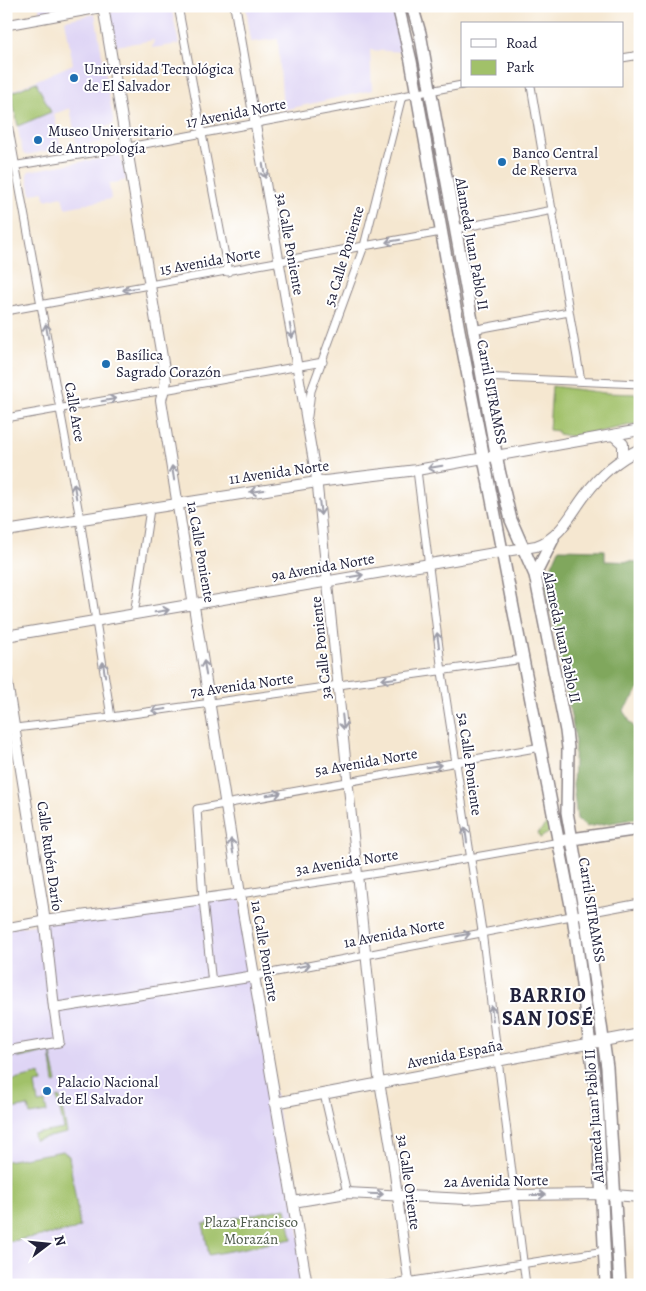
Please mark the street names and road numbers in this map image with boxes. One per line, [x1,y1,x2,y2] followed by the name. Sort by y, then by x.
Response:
[184,93,288,133] street label: 17 Avenida Norte
[450,175,494,312] street label: Alameda Juan Pablo II
[271,191,309,297] street label: 3a Calle Poniente
[319,203,369,309] street label: 5a Calle Poniente
[158,242,262,280] street label: 15 Avenida Norte
[472,338,512,446] street label: Carril SITRAMSS
[60,381,90,444] street label: Calle Arce
[228,455,331,489] street label: 11 Avenida Norte
[182,500,220,605] street label: 1a Calle Poniente
[270,548,376,586] street label: 9a Avenida Norte
[538,568,586,705] street label: Alameda Juan Pablo II
[306,595,336,701] street label: 3a Calle Poniente
[189,668,295,702] street label: 7a Avenida Norte
[453,711,487,817] street label: 5a Calle Poniente
[313,743,419,781] street label: 5a Avenida Norte
[32,800,68,912] street label: Calle Rubén Darío
[294,844,400,880] street label: 3a Avenida Norte
[574,856,610,964] street label: Carril SITRAMSS
[246,899,284,1004] street label: 1a Calle Poniente
[342,913,447,953] street label: 1a Avenida Norte
[404,1035,505,1073] street label: Avenida España
[579,1048,609,1185] street label: Alameda Juan Pablo II
[392,1133,426,1231] street label: 3a Calle Oriente
[444,1170,549,1192] street label: 2a Avenida Norte

